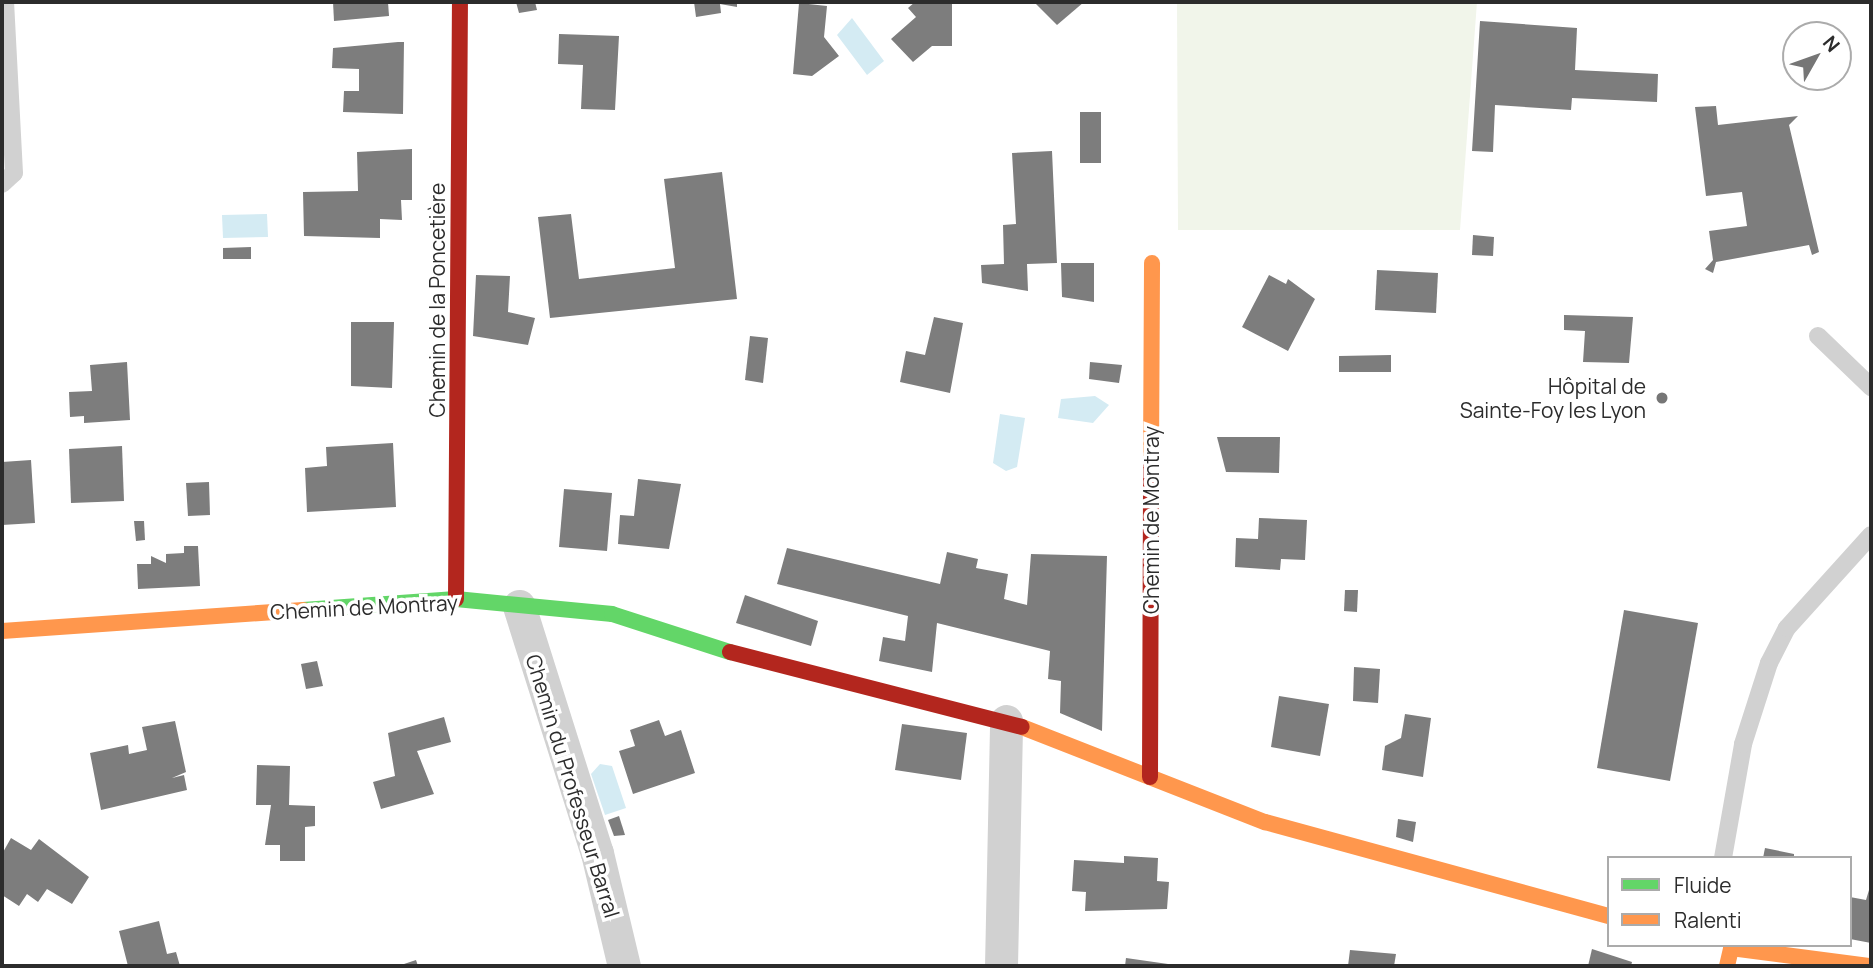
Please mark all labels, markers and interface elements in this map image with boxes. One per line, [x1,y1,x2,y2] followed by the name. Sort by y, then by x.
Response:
[1782,21,1852,91] north arrow
[1817,30,1846,57] text: N
[424,183,450,417] street label: Chemin de la Poncetière
[1460,373,1646,423] place label: Hôpital de Sainte-Foy les Lyon
[1652,388,1672,408] marker: Hôpital de Sainte-Foy les Lyon
[1138,426,1164,614] street label: Chemin de Montray
[269,589,459,625] street label: Chemin de Montray
[521,651,625,921] street label: Chemin du Professeur Barral
[1607,856,1852,947] legend
[1674,871,1732,899] text: Fluide
[1674,906,1742,934] text: Ralenti

